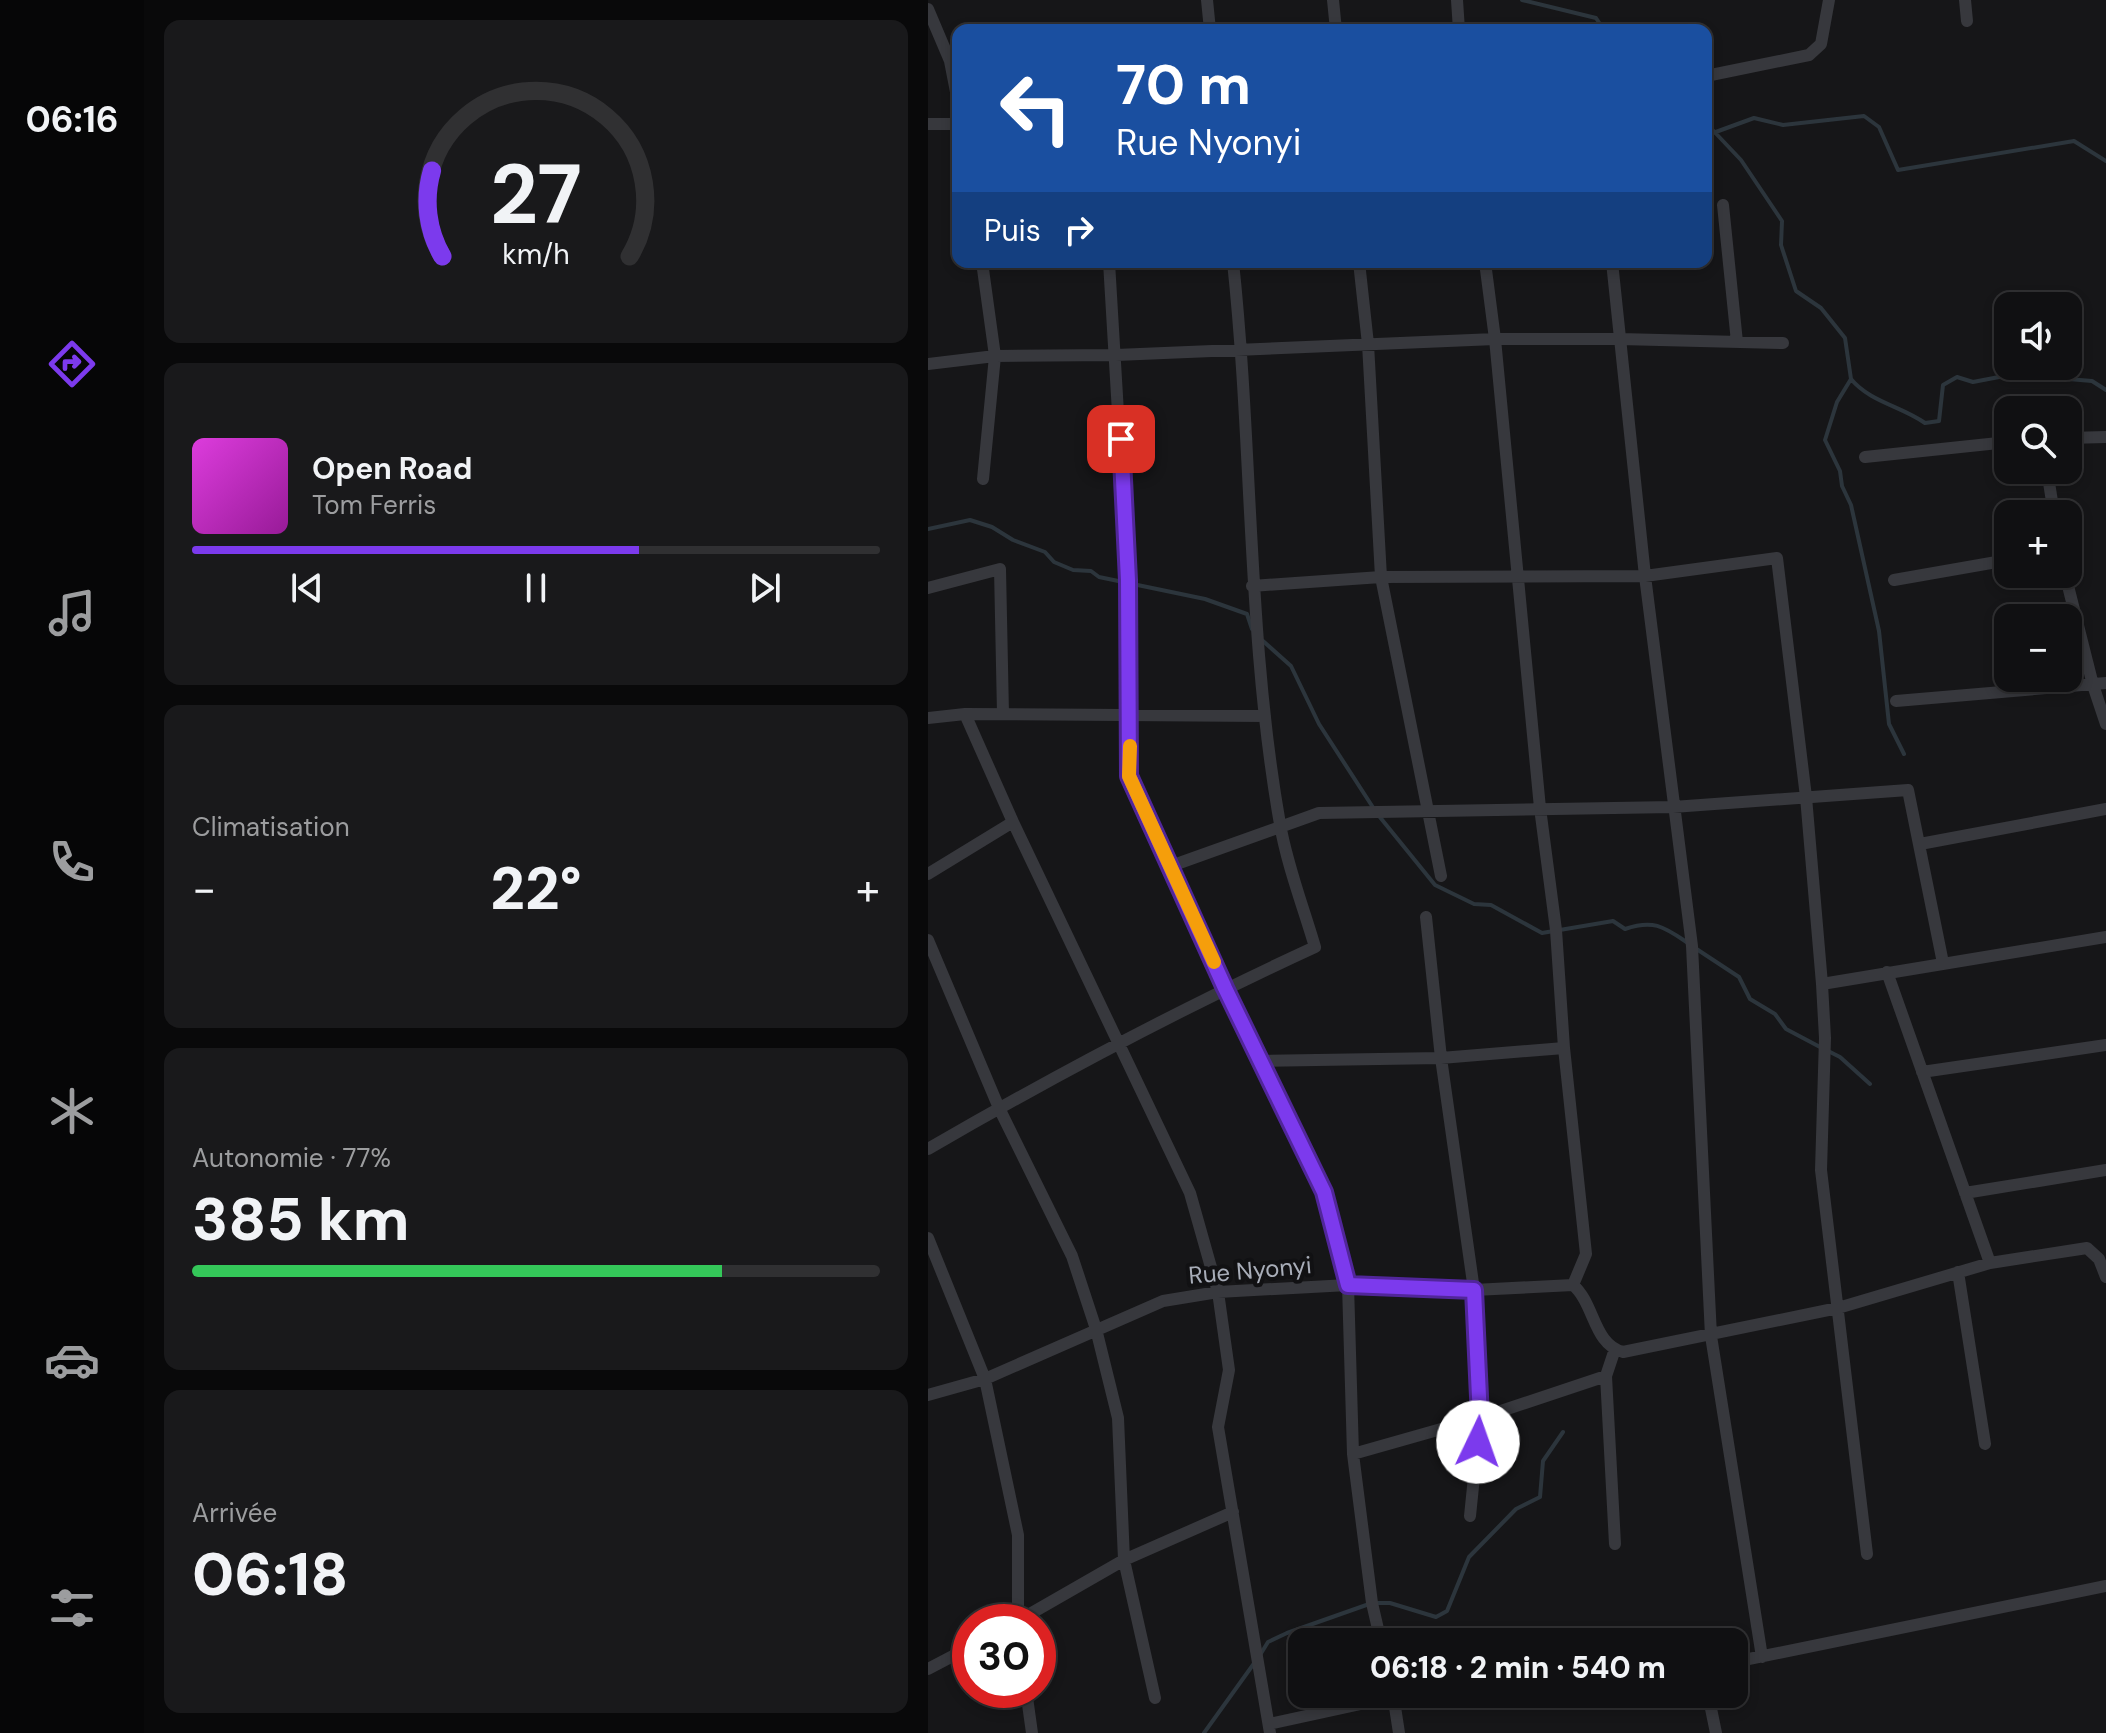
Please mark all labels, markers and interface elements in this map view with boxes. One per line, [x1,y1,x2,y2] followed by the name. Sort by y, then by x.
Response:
[1116,48,1251,121] text: 70 m
[984,56,1088,160] icon: left
[25,96,119,143] text: 06:16
[1116,119,1301,166] text: Rue Nyonyi
[490,140,582,249] text: 27
[1057,208,1101,252] icon: right
[984,211,1041,250] text: Puis
[502,236,570,273] text: km/h
[1994,292,2082,692] map controls
[1994,292,2082,380] button: sound
[44,336,100,392] icon: directions
[1994,396,2082,484] button: search
[1087,405,1155,473] pin
[1099,417,1143,461] icon: arrive
[312,449,472,488] text: Open Road
[312,488,436,522] text: Tom Ferris
[1994,500,2082,588] button: +
[285,566,329,610] icon: previous
[514,566,558,610] icon: pause
[743,566,787,610] icon: next
[44,585,100,641] icon: music
[1994,604,2082,692] button: −
[192,810,350,844] text: Climatisation
[44,834,100,890] icon: phone
[490,849,582,928] text: 22°
[192,860,216,918] text: −
[856,860,880,918] text: +
[44,1083,100,1139] icon: climate
[192,1141,391,1175] text: Autonomie · 77%
[192,1180,410,1259] text: 385 km
[1187,1249,1313,1291] street label: Rue Nyonyi
[44,1332,100,1388] icon: car
[1436,1400,1520,1484] position arrow
[192,1496,277,1530] text: Arrivée
[192,1535,348,1614] text: 06:18
[44,1580,100,1636] icon: filters
[952,1604,1056,1708] speed limit sign: 30
[1370,1648,1666,1687] text: 06:18 · 2 min · 540 m

